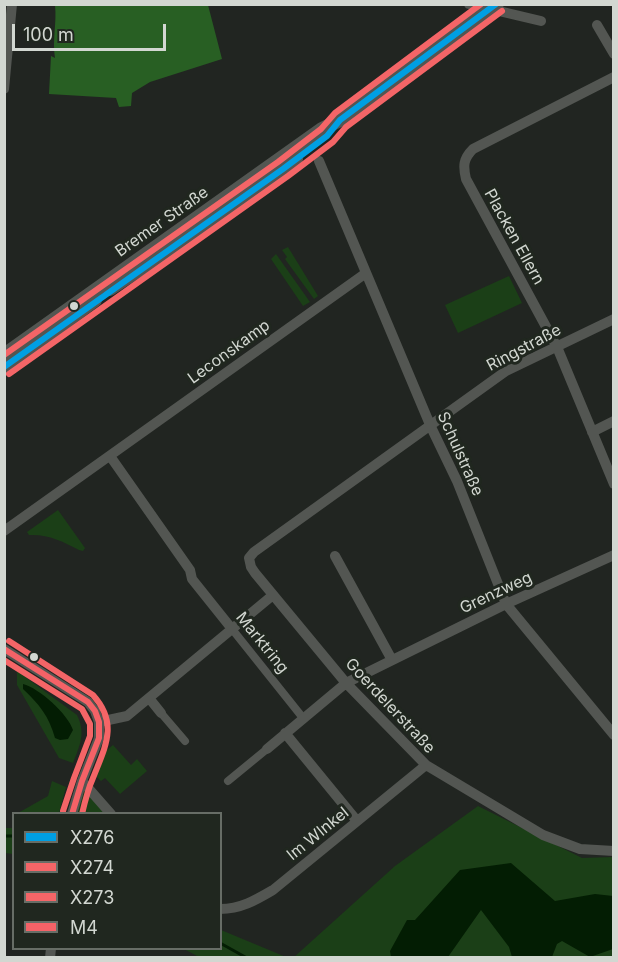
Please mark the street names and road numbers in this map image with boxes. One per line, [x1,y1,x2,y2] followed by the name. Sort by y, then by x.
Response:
[112,183,212,261] street label: Bremer Straße
[480,186,548,288] street label: Placken Ellern
[184,316,274,388] street label: Leconskamp
[484,320,564,376] street label: Ringstraße
[433,409,487,499] street label: Schulstraße
[457,568,535,618] street label: Grenzweg
[232,609,292,677] street label: Marktring
[341,655,439,757] street label: Goerdelerstraße
[283,803,353,865] street label: Im WInkel

